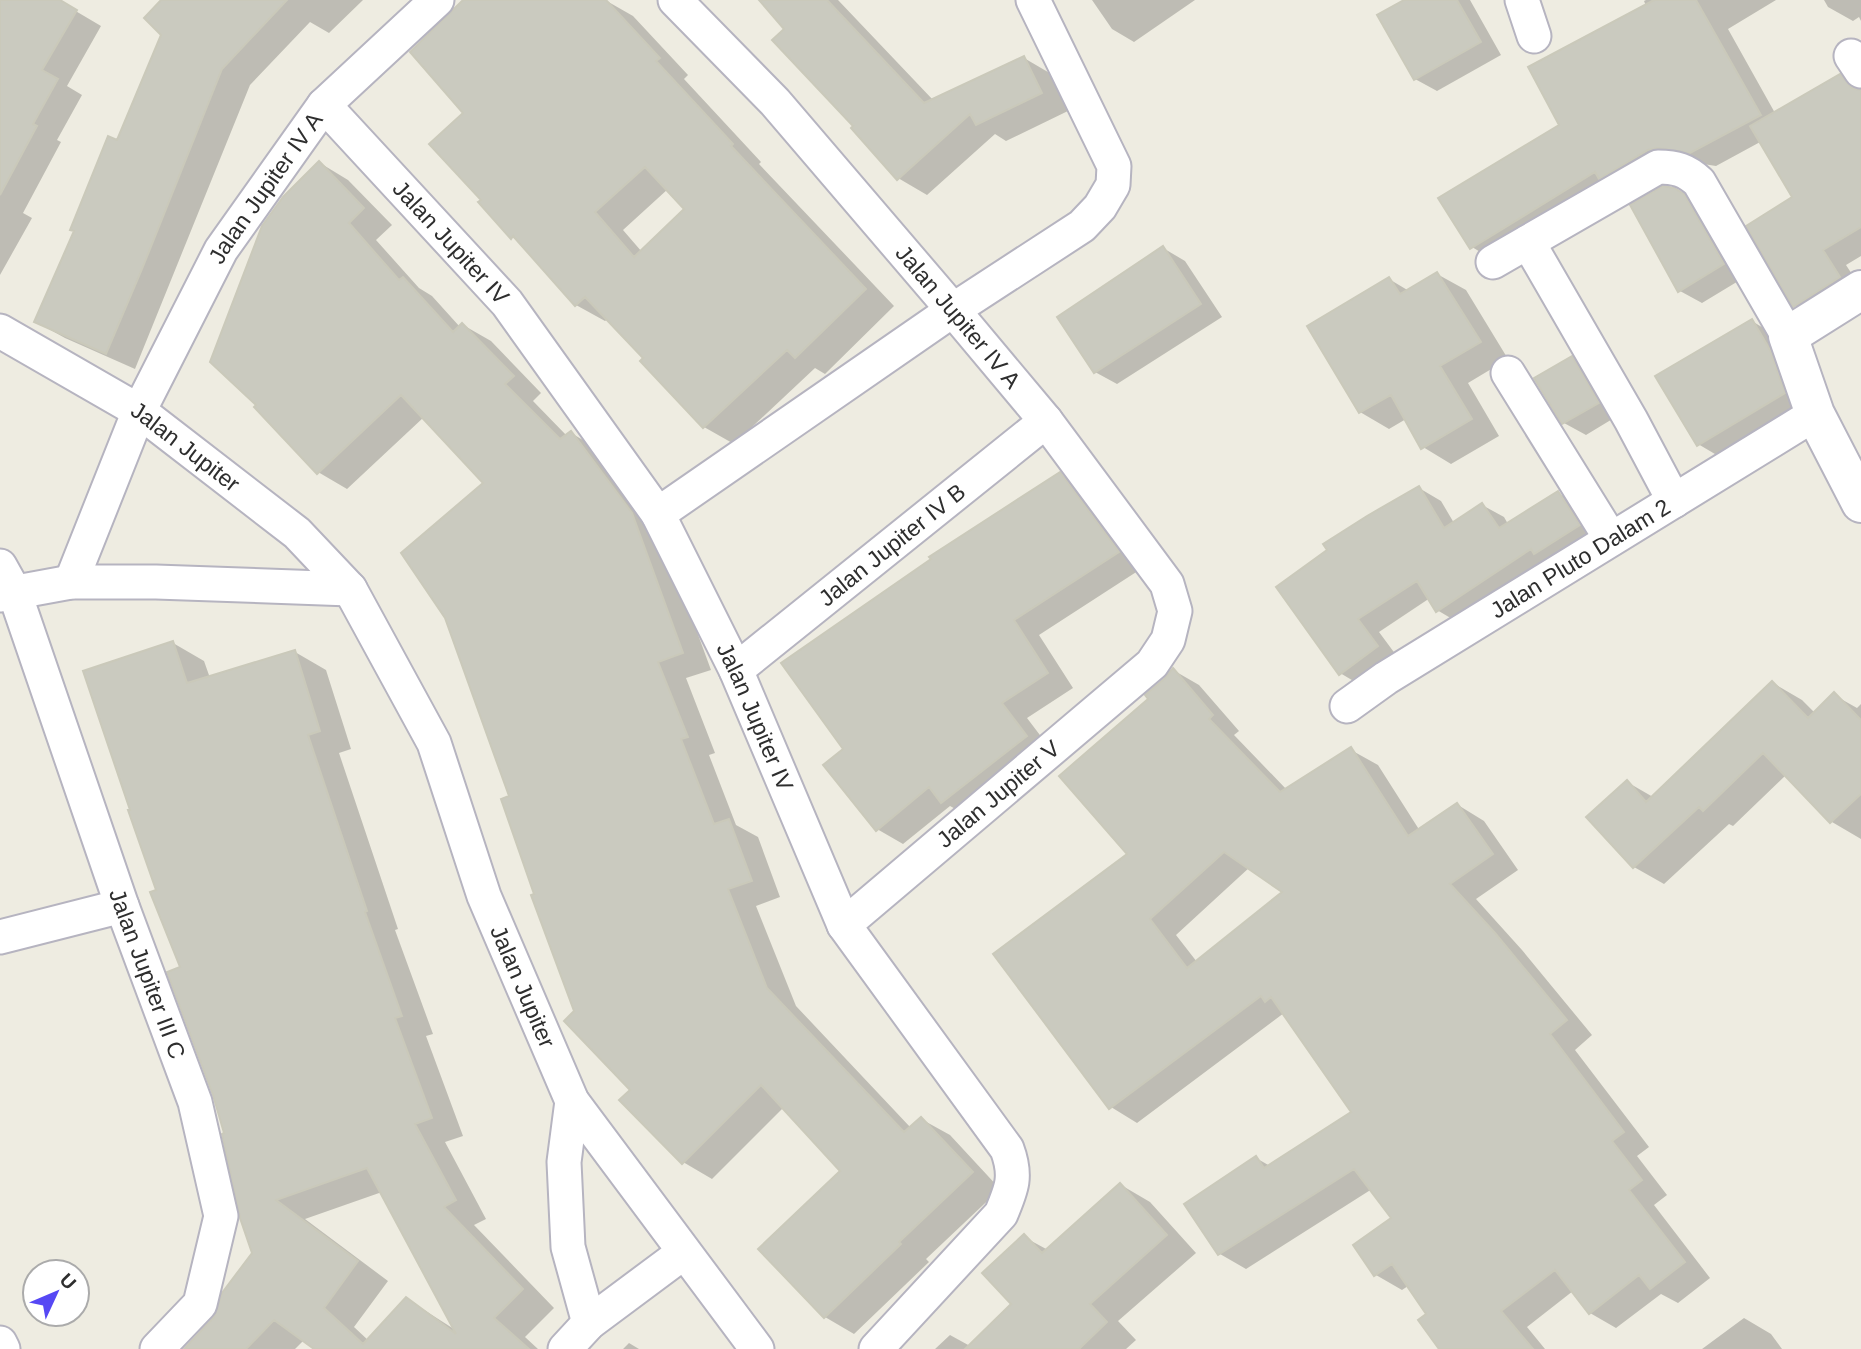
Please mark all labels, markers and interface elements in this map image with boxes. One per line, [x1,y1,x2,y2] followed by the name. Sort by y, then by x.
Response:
[203,107,328,268] street label: Jalan Jupiter IV A
[388,175,515,310] street label: Jalan Jupiter IV
[890,240,1026,394] street label: Jalan Jupiter IV A
[127,396,245,497] street label: Jalan Jupiter
[813,478,970,611] street label: Jalan Jupiter IV B
[1486,493,1675,624] street label: Jalan Pluto Dalam 2
[711,638,799,795] street label: Jalan Jupiter IV
[931,735,1065,853] street label: Jalan Jupiter V
[104,886,191,1062] street label: Jalan Jupiter III C
[485,921,561,1052] street label: Jalan Jupiter
[21,1258,91,1328] north arrow
[56,1269,80,1294] text: U

